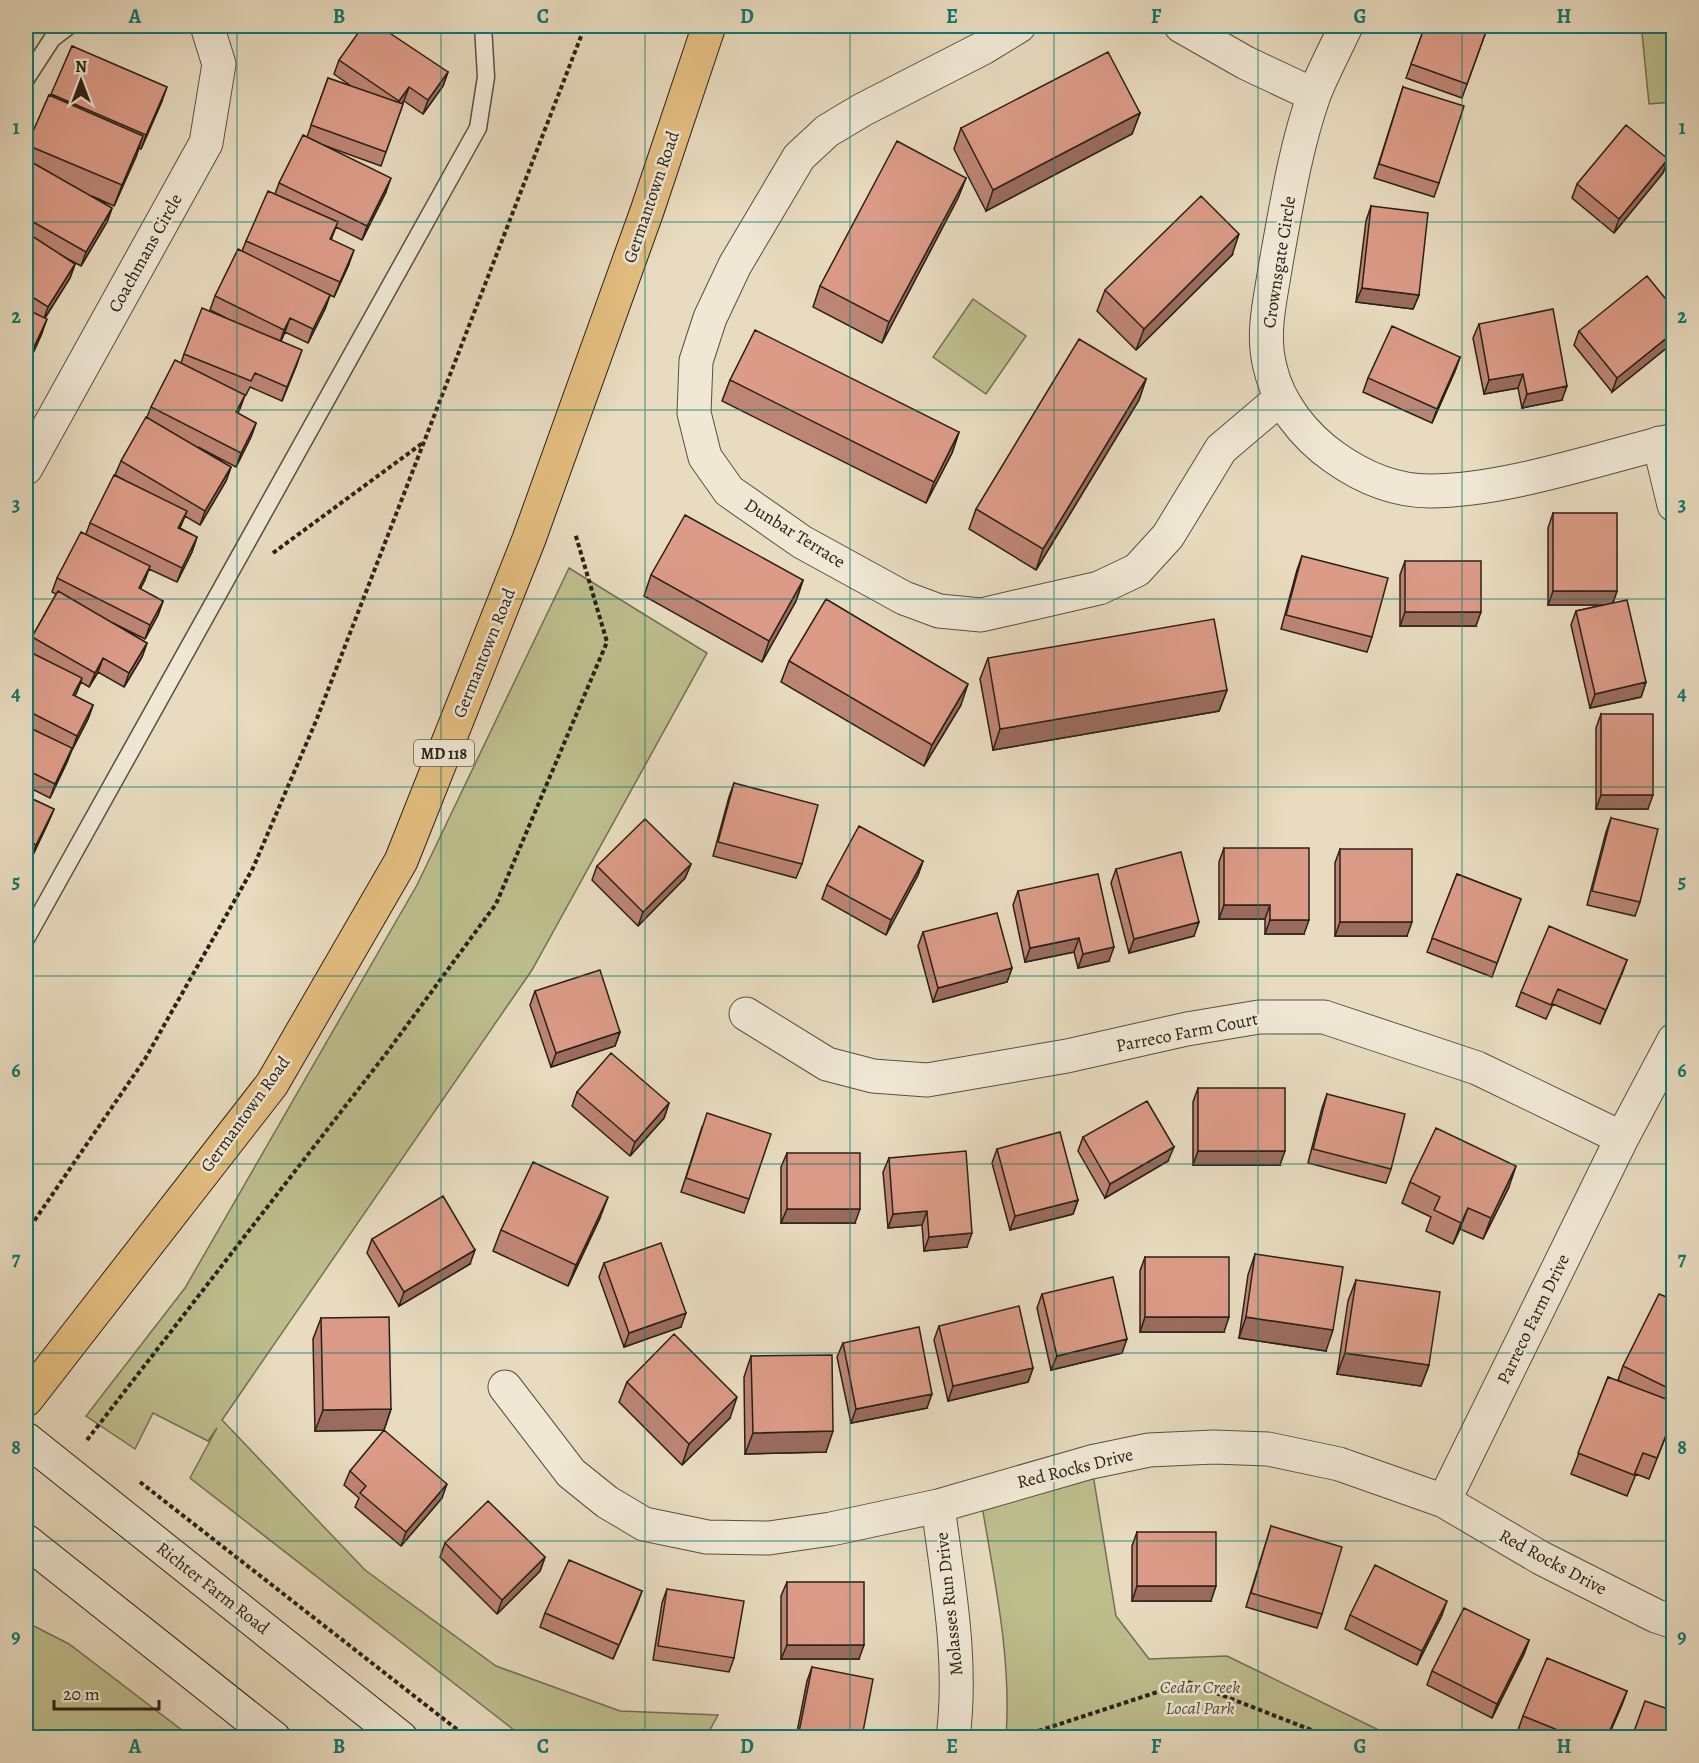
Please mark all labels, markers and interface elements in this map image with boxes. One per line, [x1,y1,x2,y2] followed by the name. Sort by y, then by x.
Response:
[128,3,142,30] text: A
[333,3,345,30] text: B
[537,3,549,30] text: C
[740,3,754,30] text: D
[946,3,958,30] text: E
[1151,3,1162,30] text: F
[1353,3,1367,30] text: G
[1557,3,1572,30] text: H
[51,51,111,111] north arrow
[75,56,87,78] text: N
[12,114,20,141] text: 1
[1678,114,1686,141] text: 1
[617,128,685,266] street label: Germantown Road
[102,189,188,317] street label: Coachmans Circle
[1257,194,1301,330] street label: Crownsgate Circle
[11,303,21,330] text: 2
[1677,303,1687,330] text: 2
[12,491,20,518] text: 3
[1678,491,1686,518] text: 3
[740,492,850,574] street label: Dunbar Terrace
[447,584,521,721] street label: Germantown Road
[11,680,21,707] text: 4
[1677,680,1687,707] text: 4
[414,740,474,766] road number: MD 118
[12,868,20,895] text: 5
[1678,868,1686,895] text: 5
[1114,1006,1260,1058] street label: Parreco Farm Court
[195,1051,295,1177] street label: Germantown Road
[11,1057,21,1084] text: 6
[1677,1057,1687,1084] text: 6
[12,1245,21,1272] text: 7
[1678,1245,1687,1272] text: 7
[1491,1250,1575,1388] street label: Parreco Farm Drive
[11,1434,21,1461] text: 8
[1677,1434,1687,1461] text: 8
[1014,1442,1136,1494] street label: Red Rocks Drive
[1495,1523,1611,1601] street label: Red Rocks Drive
[930,1531,968,1677] street label: Molasses Run Drive
[151,1536,275,1640] street label: Richter Farm Road
[11,1623,21,1650] text: 9
[1677,1623,1687,1650] text: 9
[54,1673,159,1711] scale bar
[1160,1675,1240,1720] park label: Cedar Creek Local Park
[63,1682,100,1706] text: 20 m
[128,1733,142,1760] text: A
[333,1733,345,1760] text: B
[537,1733,549,1760] text: C
[740,1733,754,1760] text: D
[946,1733,958,1760] text: E
[1151,1733,1162,1760] text: F
[1353,1733,1367,1760] text: G
[1557,1733,1572,1760] text: H

